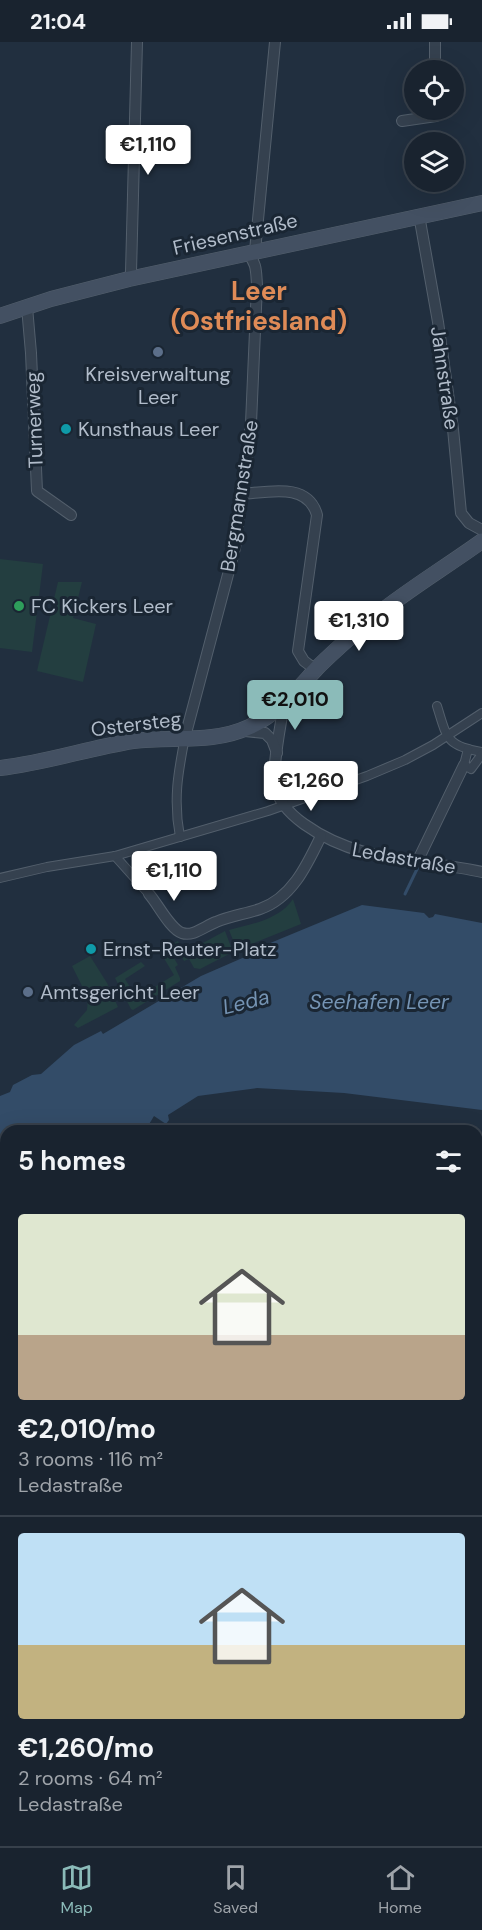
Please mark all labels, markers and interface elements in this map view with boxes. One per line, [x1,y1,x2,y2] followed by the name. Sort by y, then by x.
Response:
[30,7,86,36] text: 21:04
[404,60,464,192] map controls
[404,60,464,120] button: locate
[99,125,197,176] pin: €1,110
[120,131,176,157] text: €1,110
[404,132,464,192] button: layers
[170,207,300,261] street label: Friesenstraße
[171,274,347,338] district label: Leer (Ostfriesland)
[425,325,465,431] street label: Jahnstraße
[151,345,165,359] marker: Kreisverwaltung Leer
[85,361,231,410] place label: Kreisverwaltung Leer
[19,371,49,469] street label: Turnerweg
[78,416,219,442] place label: Kunsthaus Leer
[214,418,264,574] street label: Bergmannstraße
[59,422,73,436] marker: Kunsthaus Leer
[31,593,173,619] place label: FC Kickers Leer
[12,599,26,613] marker: FC Kickers Leer
[310,601,408,652] pin: €1,310
[328,607,390,633] text: €1,310
[246,680,344,731] pin: €2,010
[261,686,329,712] text: €2,010
[89,706,183,742] street label: Ostersteg
[262,761,360,812] pin: €1,260
[278,767,344,793] text: €1,260
[350,836,458,880] street label: Ledastraße
[125,851,223,902] pin: €1,110
[146,857,202,883] text: €1,110
[103,936,276,962] place label: Ernst-Reuter-Platz
[84,942,98,956] marker: Ernst-Reuter-Platz
[40,979,200,1005] place label: Amtsgericht Leer
[220,983,272,1021] water label: Leda
[21,985,35,999] marker: Amtsgericht Leer
[309,988,450,1016] water label: Seehafen Leer
[18,1144,126,1178] text: 5 homes
[432,1145,465,1178] icon: filters
[188,1253,296,1361] icon: home
[18,1412,156,1446] text: €2,010/mo
[18,1446,163,1472] text: 3 rooms · 116 m²
[18,1472,123,1498] text: Ledastraße
[188,1572,296,1680] icon: home
[18,1731,154,1765] text: €1,260/mo
[18,1765,162,1791] text: 2 rooms · 64 m²
[18,1791,123,1817] text: Ledastraße
[60,1861,93,1918] tab: Map
[213,1861,258,1918] tab: Saved
[378,1861,422,1918] tab: Home

